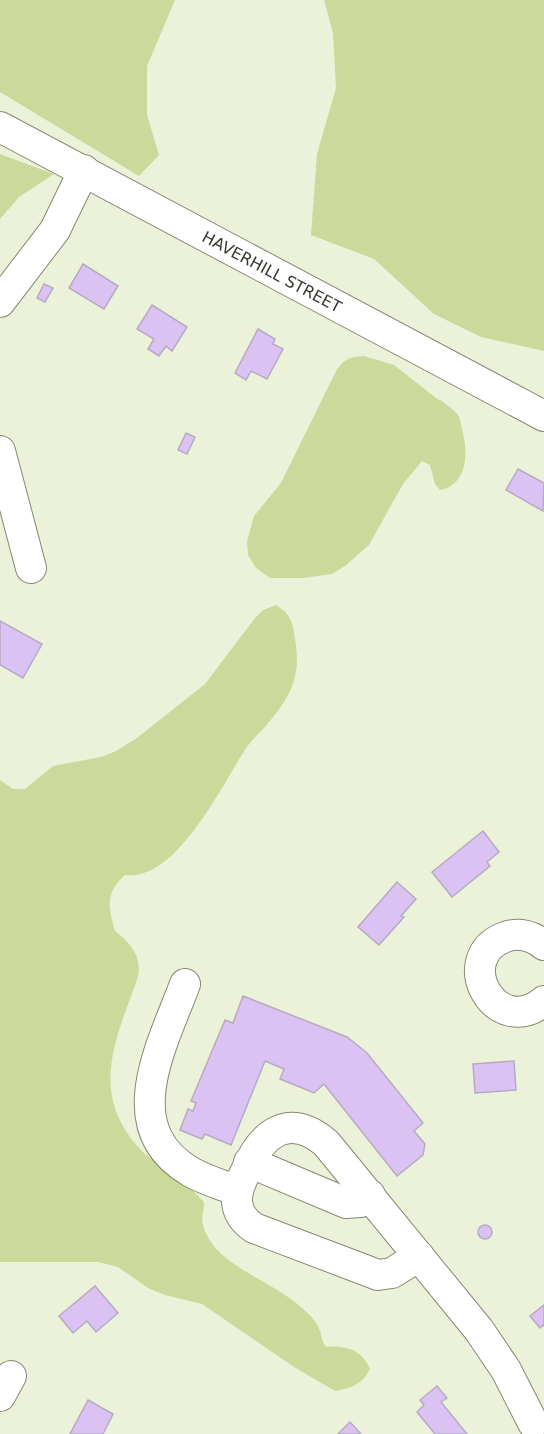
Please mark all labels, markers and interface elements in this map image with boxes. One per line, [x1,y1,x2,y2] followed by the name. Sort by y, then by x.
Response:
[199,227,345,317] street label: HAVERHILL STREET

